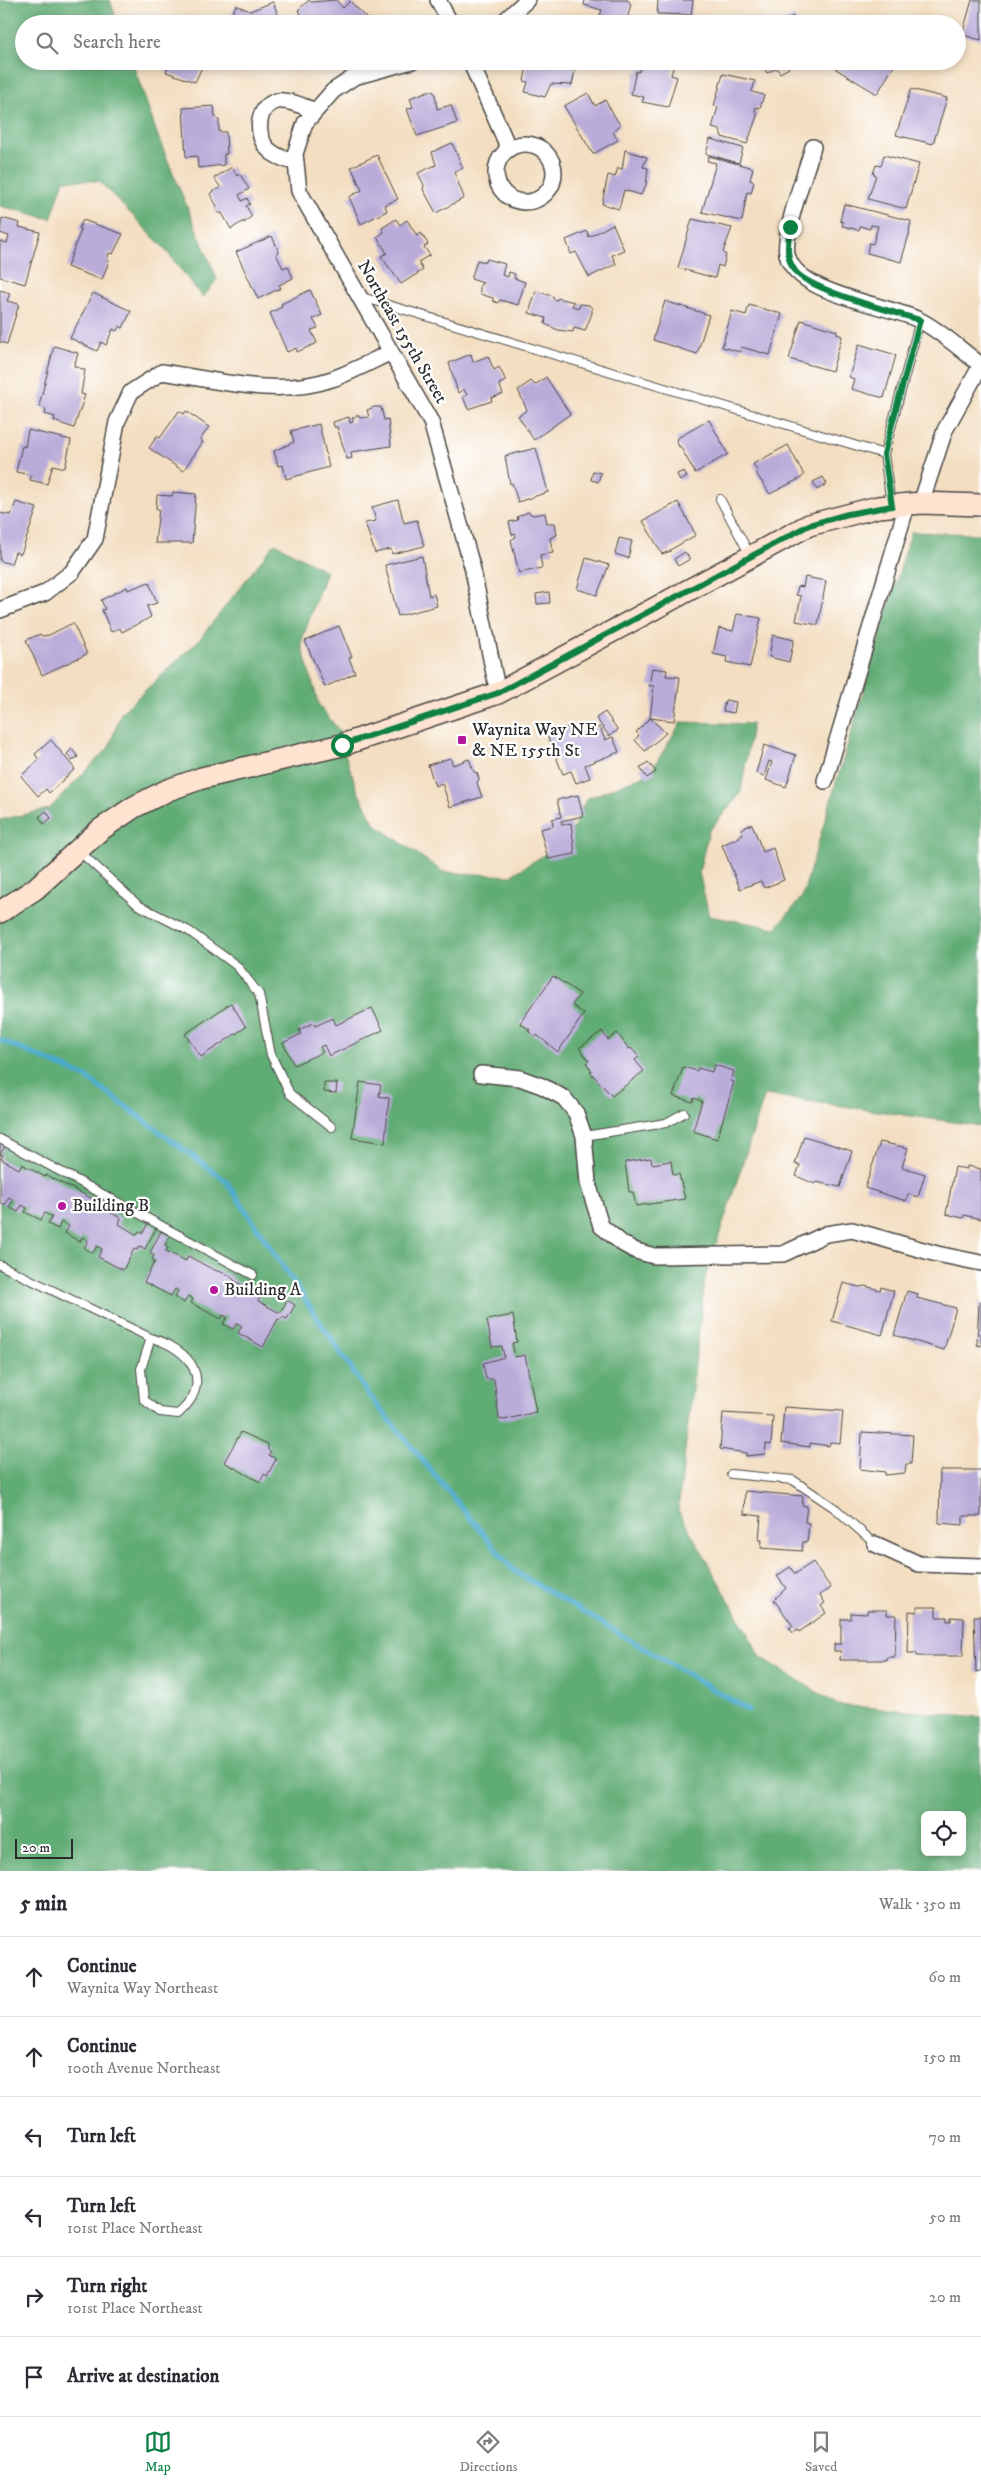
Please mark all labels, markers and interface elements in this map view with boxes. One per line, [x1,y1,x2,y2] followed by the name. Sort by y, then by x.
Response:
[15,15,966,70] search box
[33,29,61,57] icon: search
[73,31,161,54] text: Search here
[779,216,802,239] route end
[352,256,452,408] street label: Northeast 155th Street
[471,719,598,762] place label: Waynita Way NE & NE 155th St
[331,734,354,757] route start
[456,734,468,746] marker: Waynita Way NE & NE 155th St
[72,1195,149,1217] place label: Building B
[56,1200,68,1212] marker: Building B
[224,1279,302,1301] place label: Building A
[208,1284,220,1296] marker: Building A
[921,1811,966,1856] map controls
[921,1811,966,1856] button: locate
[15,1836,72,1859] scale bar
[22,1839,50,1857] text: 20 m
[20,1891,67,1917] text: 5 min
[879,1894,961,1914] text: Walk · 350 m
[67,1955,137,1978] text: Continue
[20,1963,48,1991] icon: ahead
[929,1967,961,1987] text: 60 m
[67,1978,218,1998] text: Waynita Way Northeast
[67,2035,137,2058] text: Continue
[20,2043,48,2071] icon: ahead
[923,2047,961,2067] text: 150 m
[67,2058,220,2078] text: 100th Avenue Northeast
[20,2123,48,2151] icon: left
[67,2125,136,2148] text: Turn left
[929,2127,961,2147] text: 70 m
[67,2195,136,2218] text: Turn left
[20,2203,48,2231] icon: left
[929,2207,961,2227] text: 50 m
[67,2218,203,2238] text: 101st Place Northeast
[67,2275,147,2298] text: Turn right
[20,2283,48,2311] icon: right
[929,2287,961,2307] text: 20 m
[67,2298,203,2318] text: 101st Place Northeast
[20,2363,48,2391] icon: arrive
[67,2365,219,2388] text: Arrive at destination
[144,2428,172,2476] tab: Map
[459,2428,517,2476] tab: Directions
[805,2428,837,2476] tab: Saved

